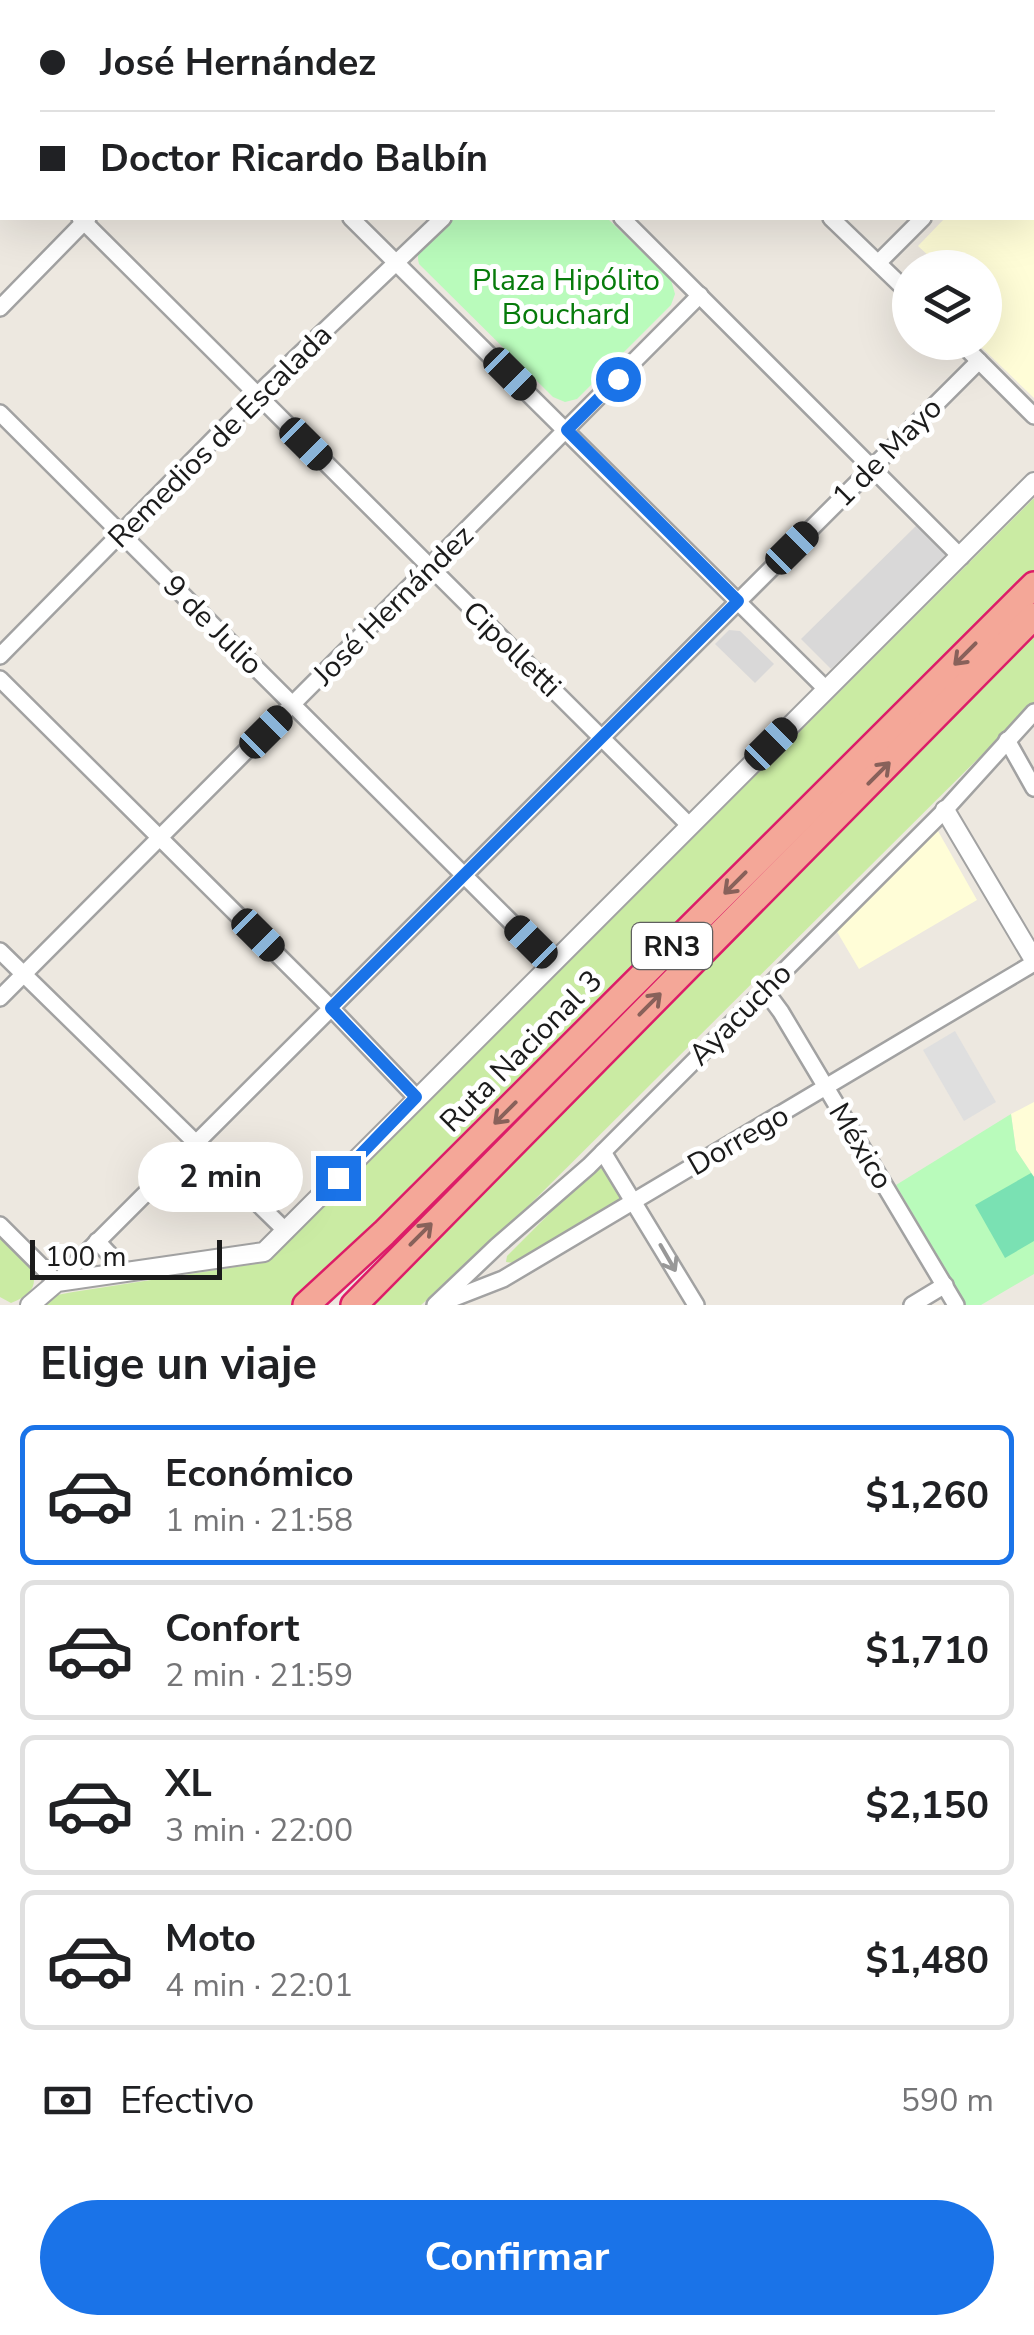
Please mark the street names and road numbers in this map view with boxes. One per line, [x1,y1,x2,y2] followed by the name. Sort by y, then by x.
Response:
[99,315,341,557] street label: Remedios de Escalada
[823,388,951,516] street label: 1 de Mayo
[303,516,483,695] street label: José Hernández
[154,566,272,684] street label: 9 de Julio
[453,592,570,707] street label: Cipolletti
[632,923,712,969] road number: RN3
[680,954,801,1075] street label: Ayacucho
[431,961,612,1142] street label: Ruta Nacional 3
[680,1095,796,1186] street label: Dorrego
[819,1095,902,1197] street label: México

